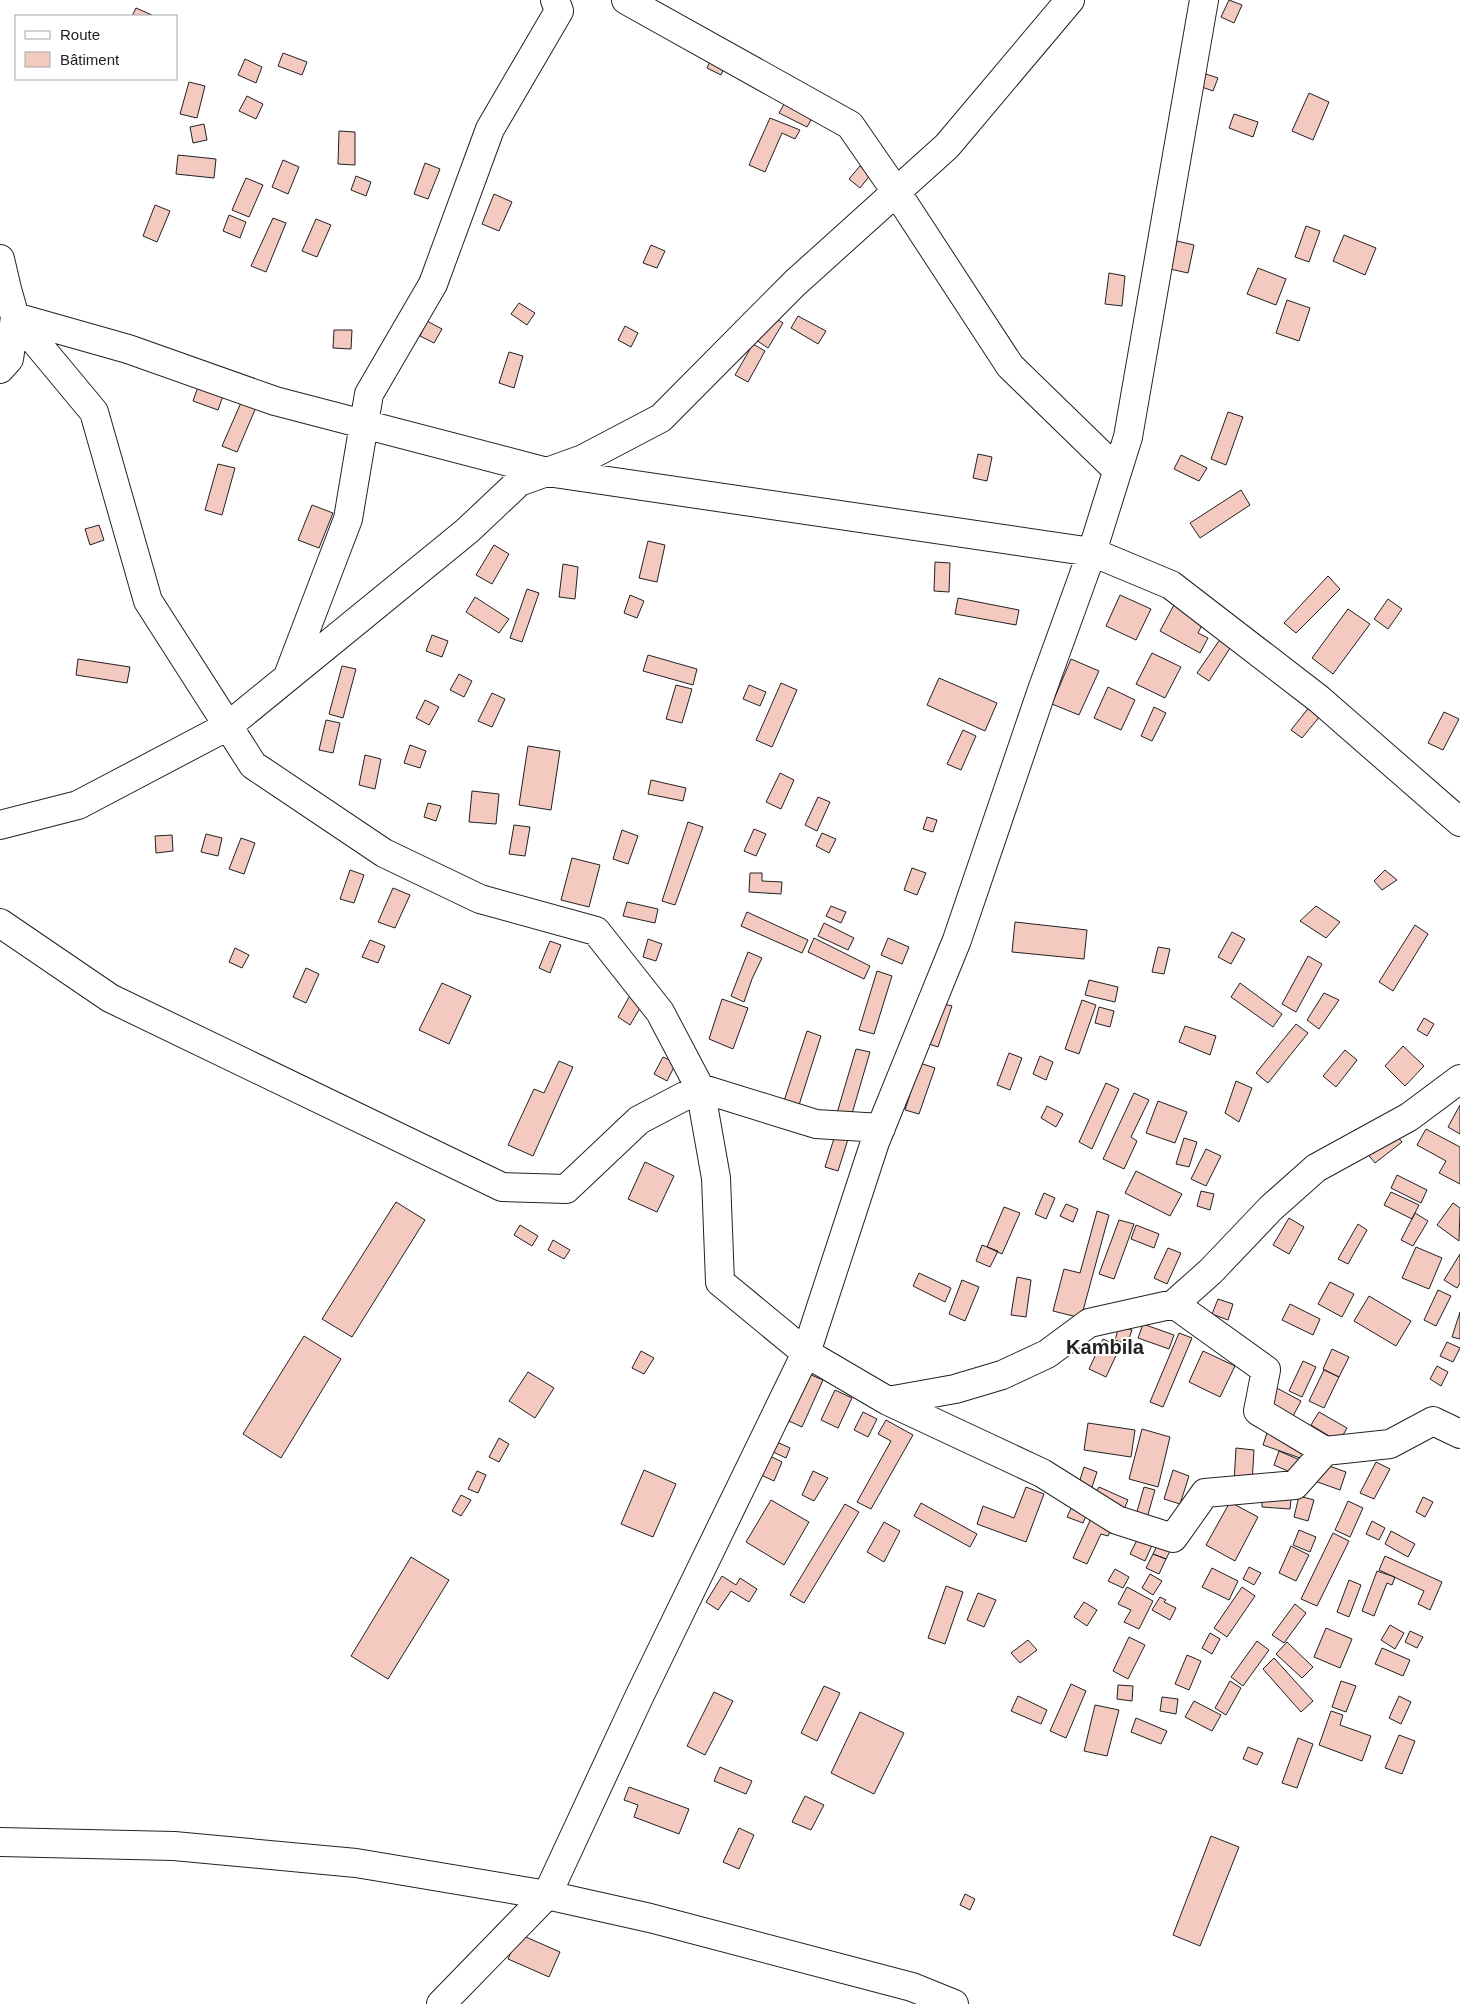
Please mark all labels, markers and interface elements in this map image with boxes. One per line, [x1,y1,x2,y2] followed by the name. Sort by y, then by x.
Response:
[15,15,178,80] legend
[60,26,100,43] text: Route
[60,51,120,68] text: Bâtiment
[1066,1336,1145,1358] district label: Kambila

